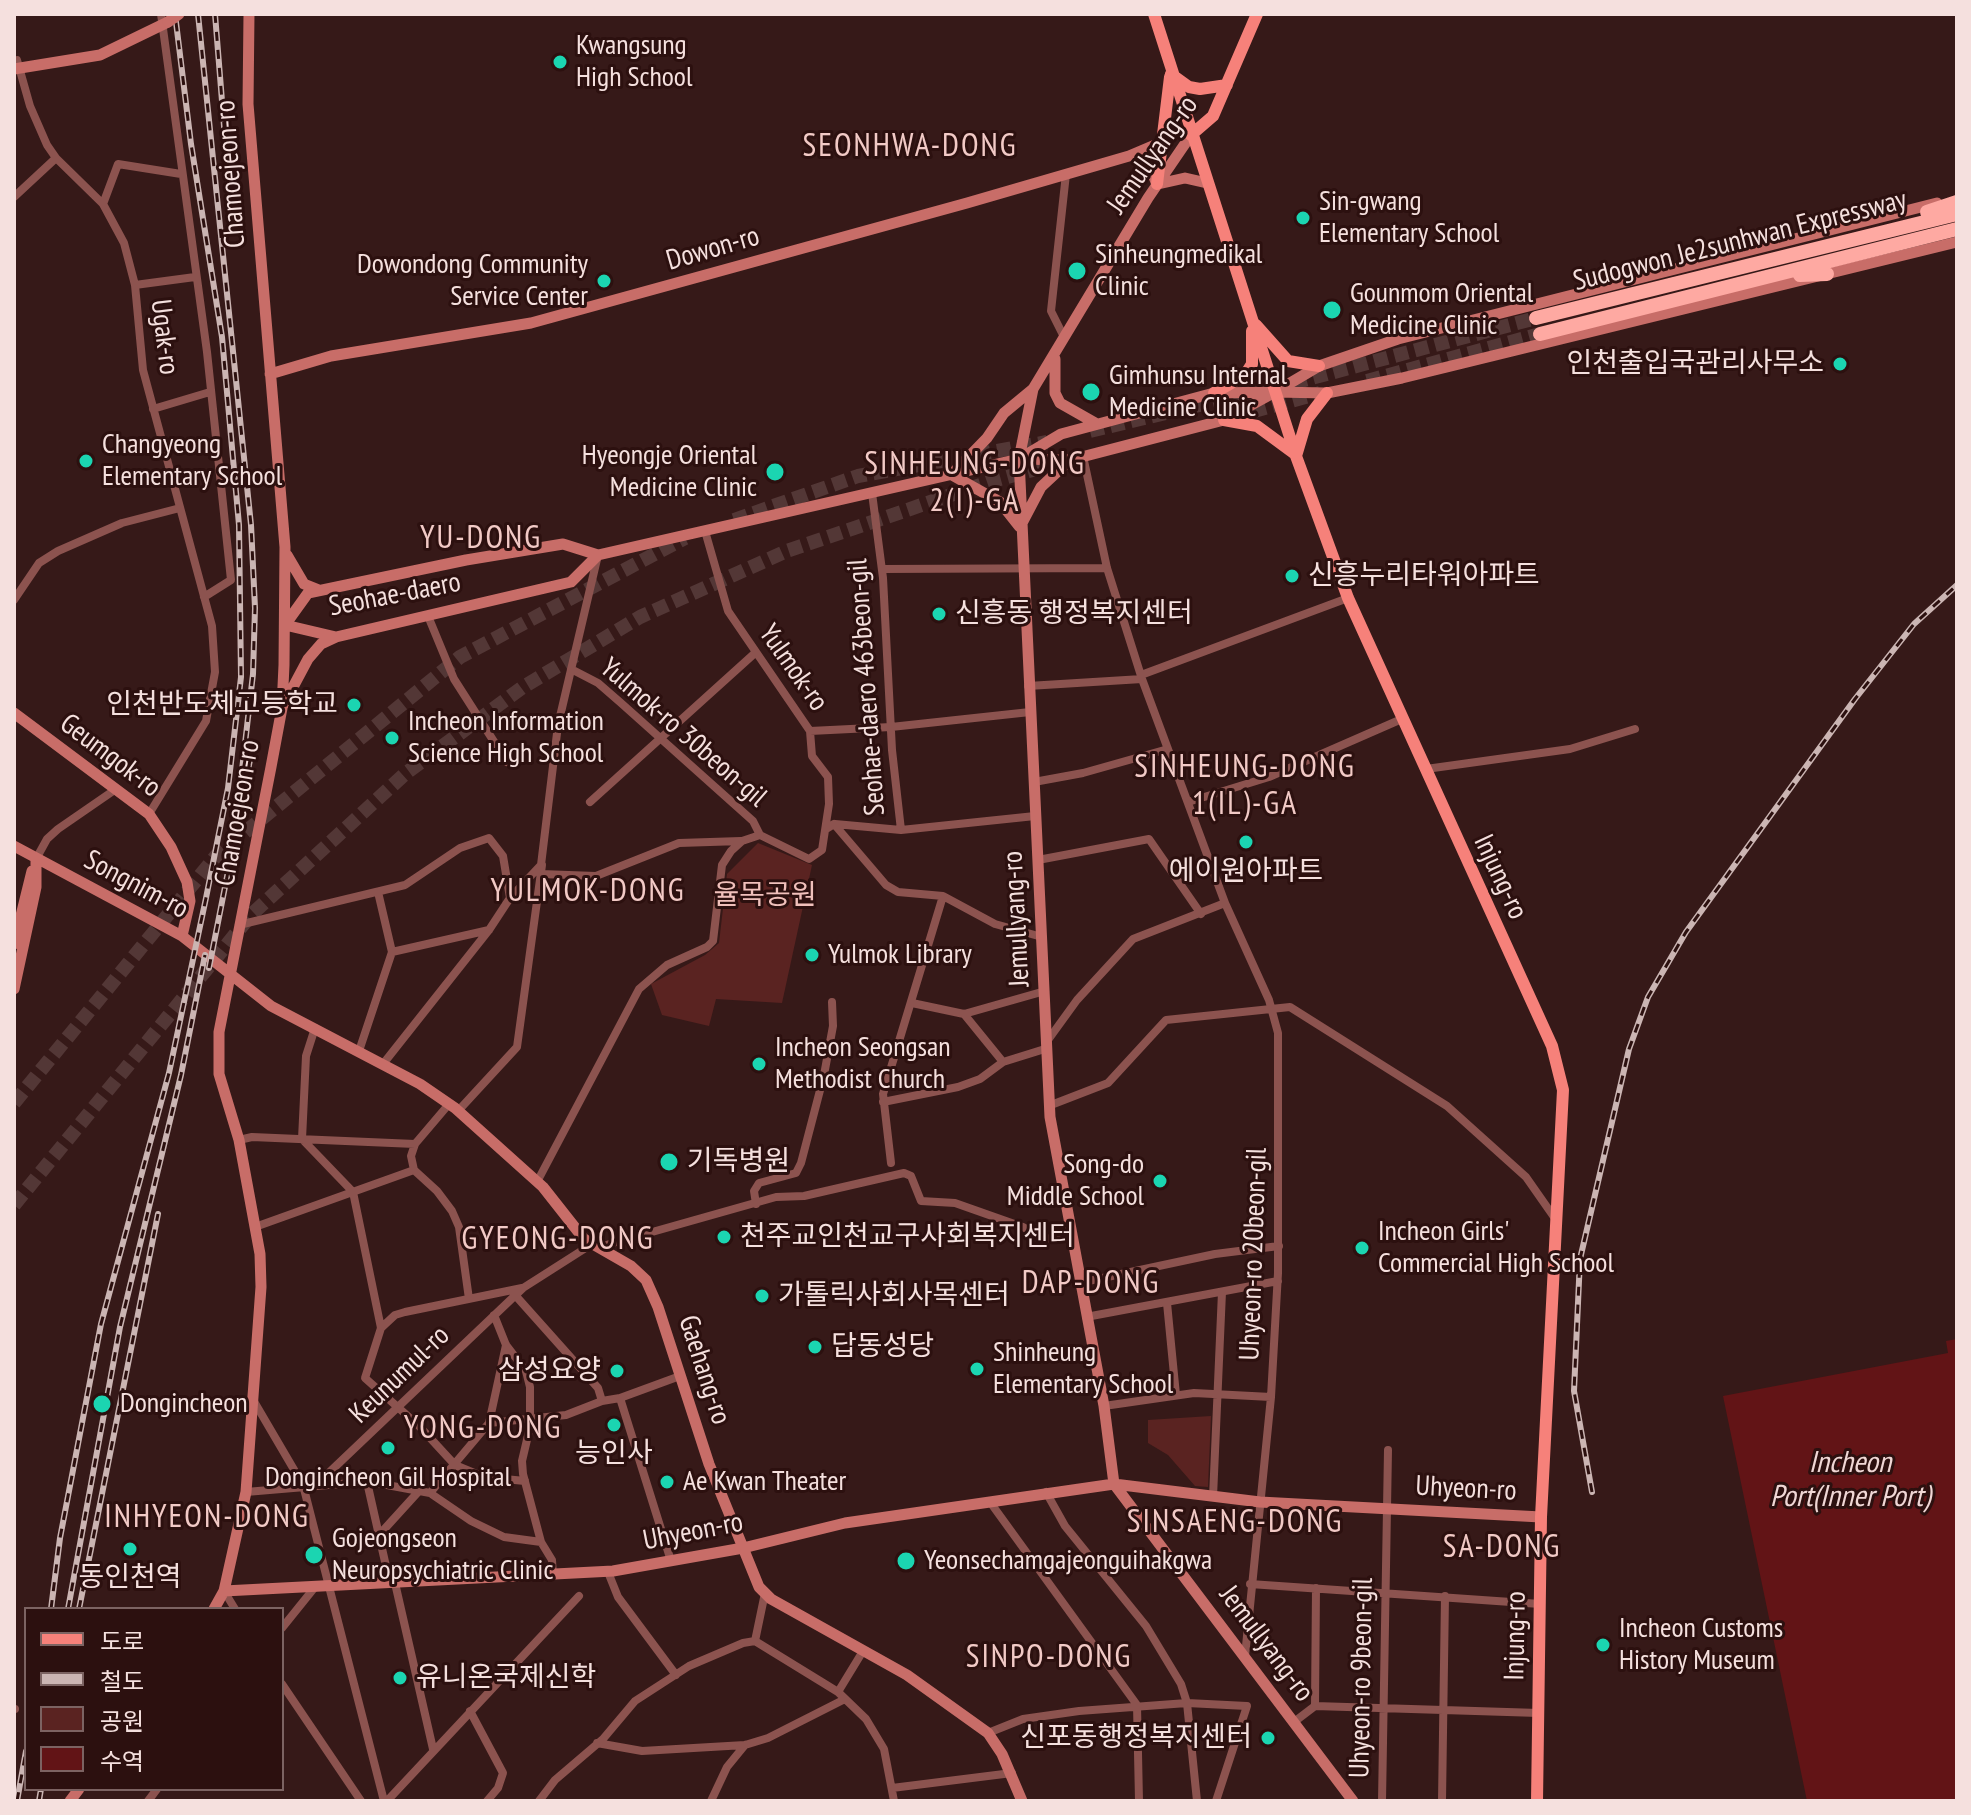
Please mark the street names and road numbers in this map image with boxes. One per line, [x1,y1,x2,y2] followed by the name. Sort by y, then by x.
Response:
[1100,90,1206,220] street label: Jemullyang-ro
[209,99,253,249] street label: Chamoejeon-ro
[1570,183,1910,299] street label: Sudogwon Je2sunhwan Expressway
[663,220,763,278] street label: Dowon-ro
[143,297,185,377] street label: Ugak-ro
[841,557,893,817] street label: Seohae-daero 463beon-gil
[326,566,464,624] street label: Seohae-daero
[751,618,835,718] street label: Yulmok-ro
[593,652,773,814] street label: Yulmok-ro 30beon-gil
[53,707,167,805] street label: Geumgok-ro
[209,737,267,889] street label: Chamoejeon-ro
[1466,829,1534,925] street label: Injung-ro
[78,844,194,926] street label: Songnim-ro
[997,850,1037,988] street label: Jemullyang-ro
[1233,1147,1275,1361] street label: Uhyeon-ro 20beon-gil
[671,1311,737,1429] street label: Gaehang-ro
[343,1319,457,1431] street label: Keunumul-ro
[1415,1470,1517,1508] street label: Uhyeon-ro
[640,1506,746,1558] street label: Uhyeon-ro
[1343,1578,1381,1778] street label: Uhyeon-ro 9beon-gil
[1212,1580,1320,1708] street label: Jemullyang-ro
[1498,1591,1534,1681] street label: Injung-ro

